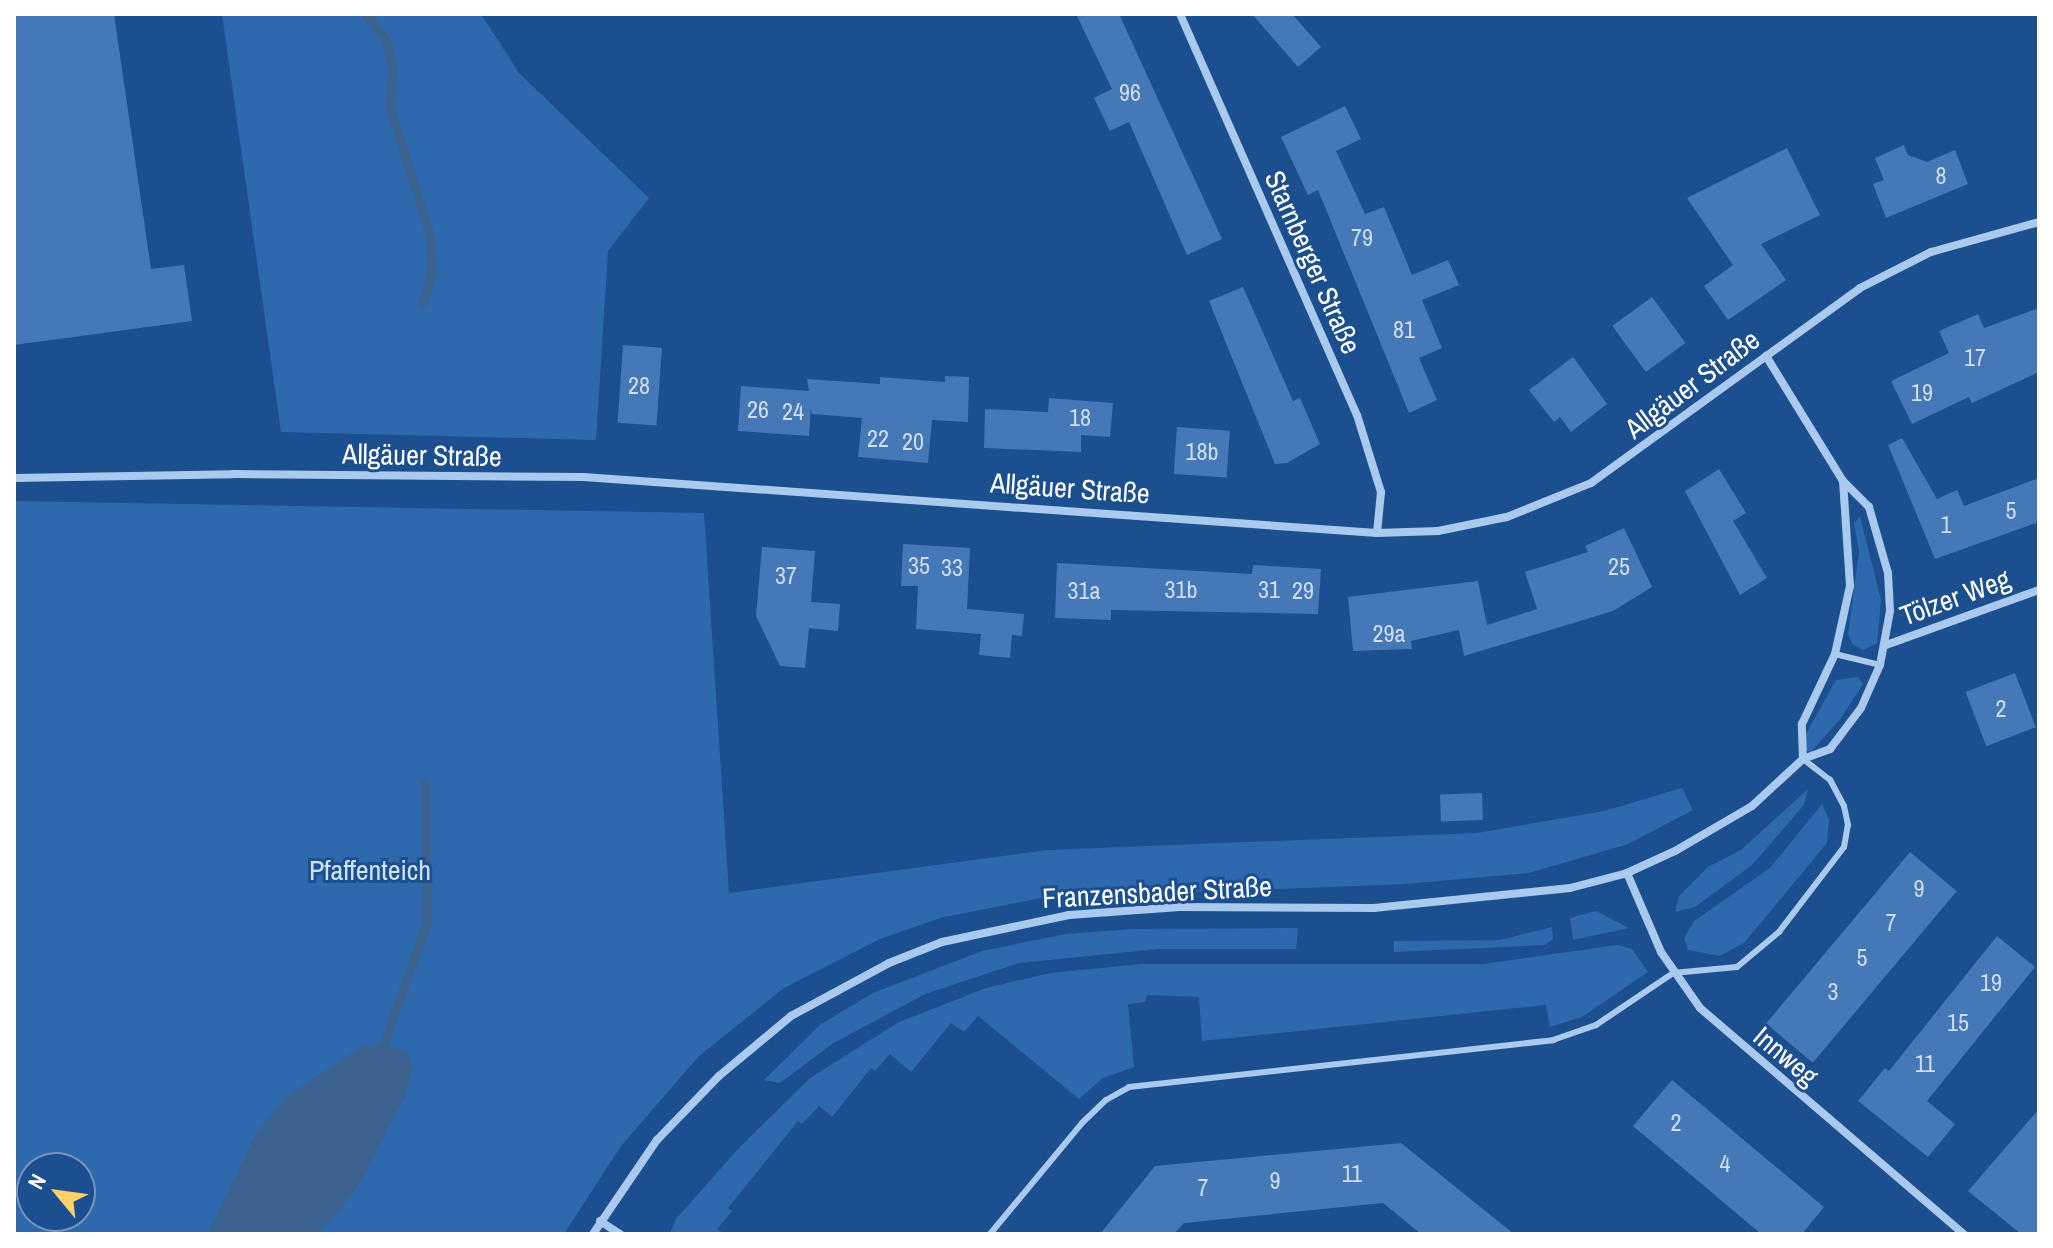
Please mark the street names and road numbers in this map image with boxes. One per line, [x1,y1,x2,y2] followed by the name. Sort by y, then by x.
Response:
[1258,165,1368,359] street label: Starnberger Straße
[1618,323,1766,445] street label: Allgäuer Straße
[342,437,502,473] street label: Allgäuer Straße
[989,466,1151,510] street label: Allgäuer Straße
[1895,562,2015,632] street label: Tölzer Weg
[1041,869,1273,915] street label: Franzensbader Straße
[1747,1019,1825,1093] street label: Innweg

